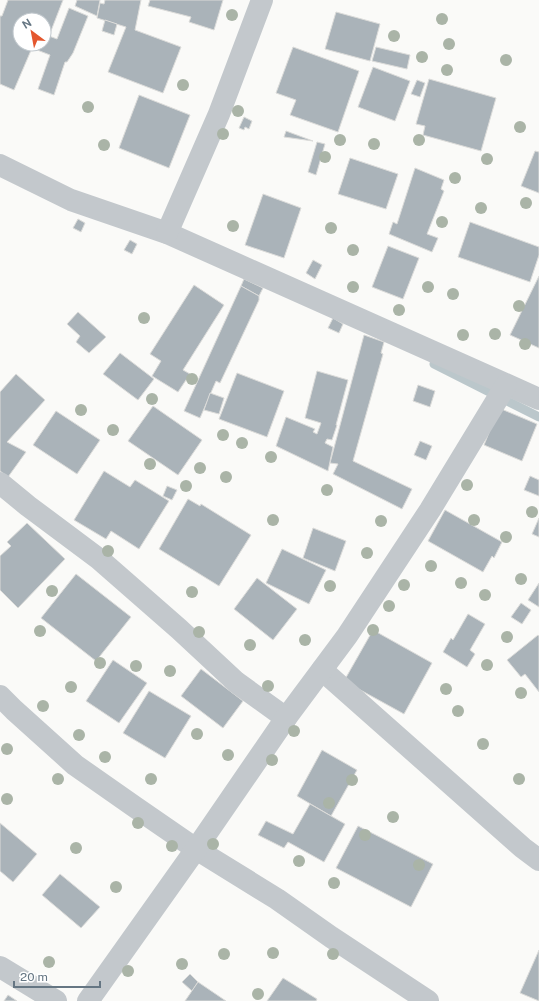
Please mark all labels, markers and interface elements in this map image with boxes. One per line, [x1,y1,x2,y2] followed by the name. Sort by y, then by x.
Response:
[12,12,52,52] north arrow
[20,16,34,31] text: N
[14,963,100,989] scale bar
[20,970,48,984] text: 20 m

